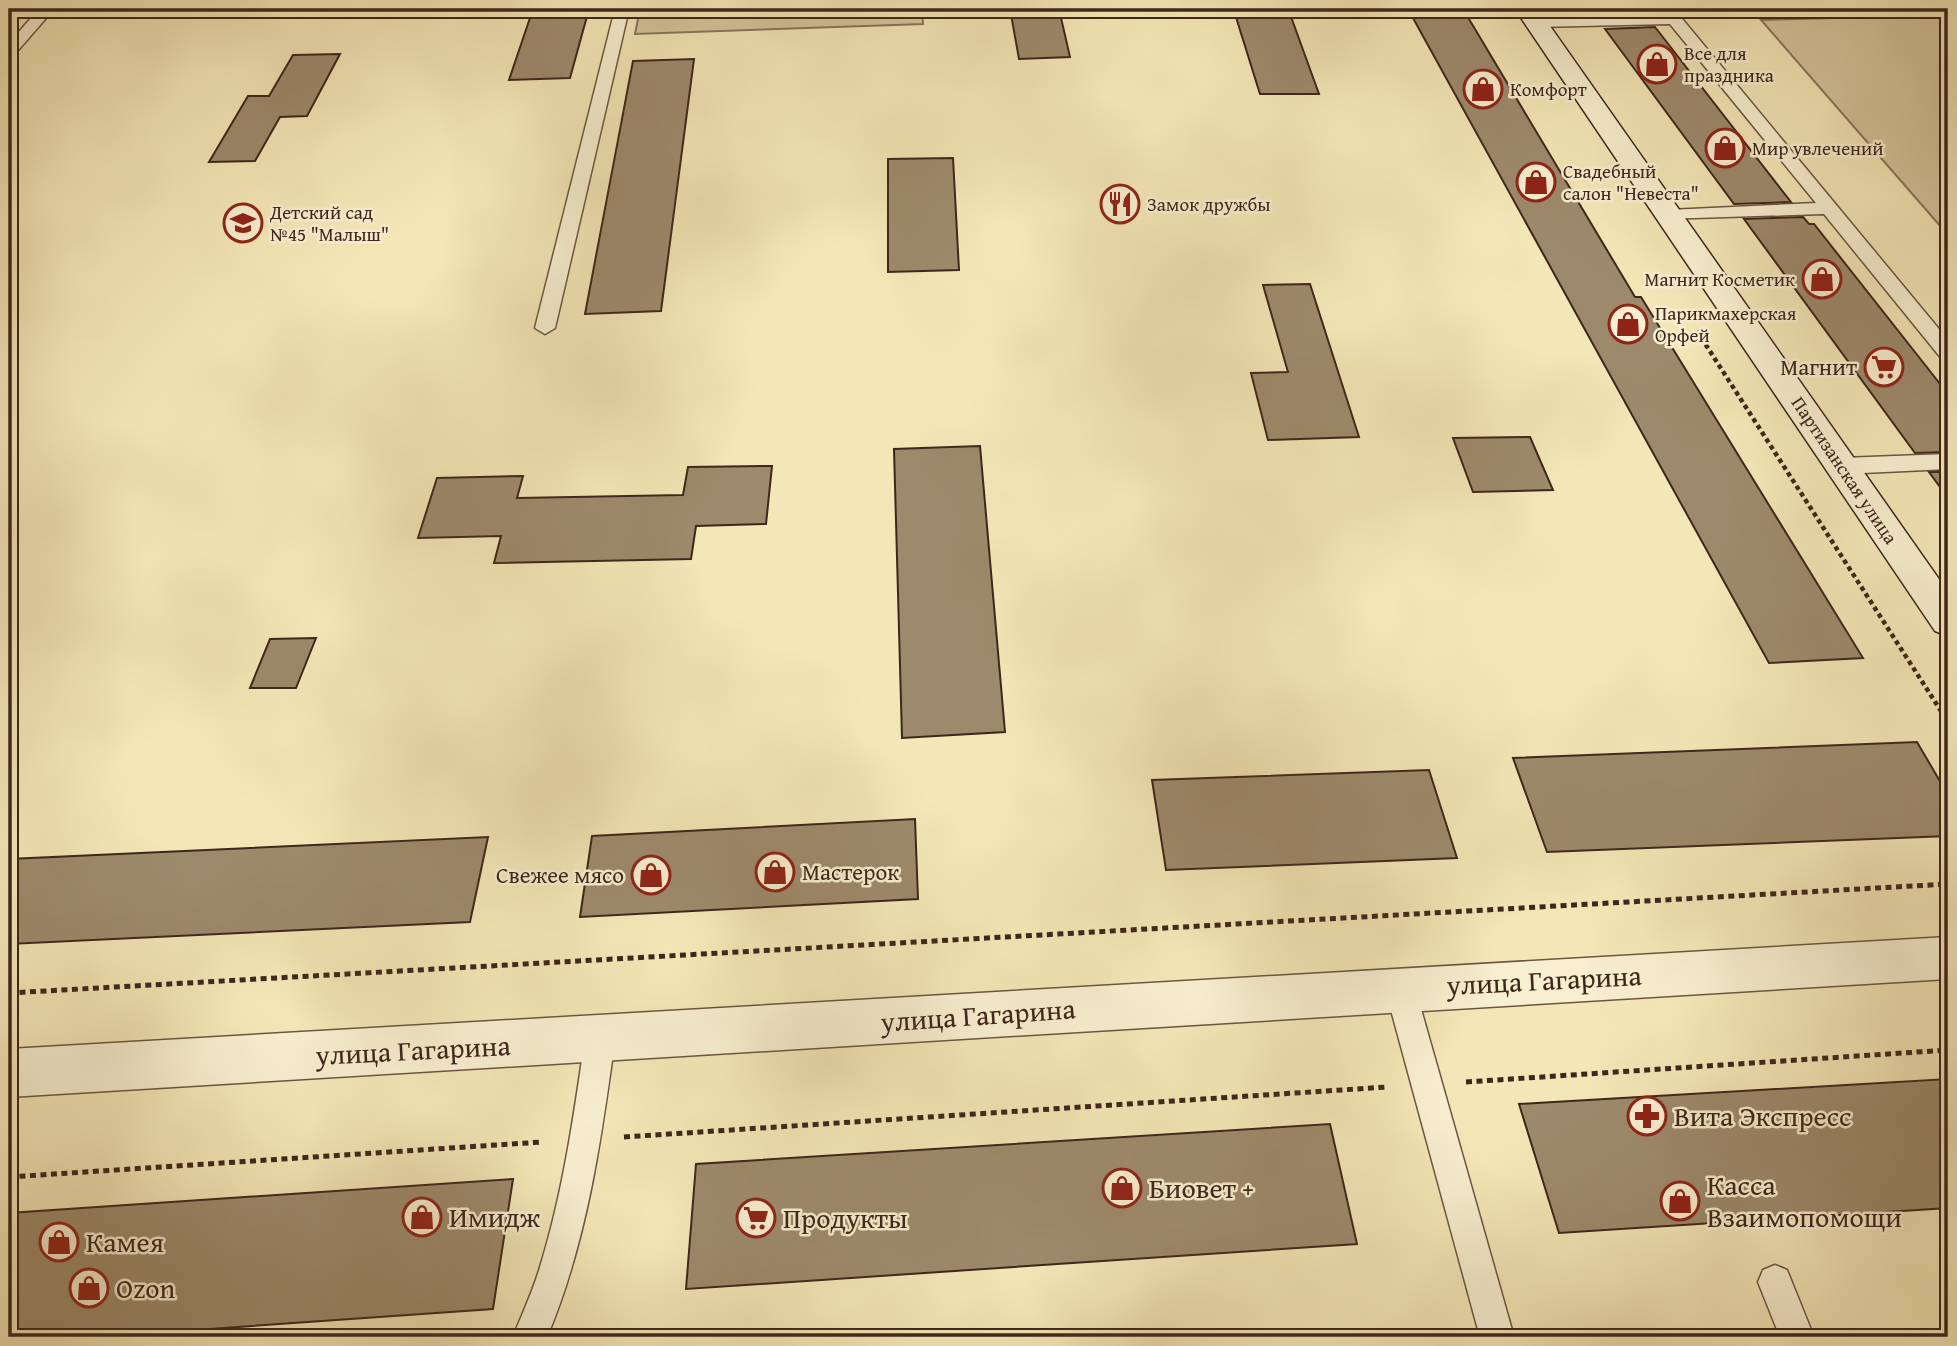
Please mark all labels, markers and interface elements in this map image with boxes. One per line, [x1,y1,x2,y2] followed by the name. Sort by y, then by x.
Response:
[1684,39,1774,89] place label: Все для праздника
[1636,43,1678,85] shop icon: Все для праздника
[1462,68,1504,110] shop icon: Комфорт
[1510,75,1588,103] place label: Комфорт
[1704,127,1746,169] shop icon: Мир увлечений
[1752,134,1884,162] place label: Мир увлечений
[1563,157,1699,207] place label: Свадебный салон "Невеста"
[1515,161,1557,203] shop icon: Свадебный салон "Невеста"
[1099,183,1141,225] restaurant icon: Замок дружбы
[1147,190,1270,218] place label: Замок дружбы
[269,198,389,248] place label: Детский сад №45 "Малыш"
[222,202,264,244] school or university icon: Детский сад №45 "Малыш"
[1801,258,1843,300] shop icon: Магнит Косметик
[1645,265,1795,293] place label: Магнит Косметик
[1655,299,1797,349] place label: Парикмахерская Орфей
[1607,303,1649,345] shop icon: Парикмахерская Орфей
[1863,346,1905,388] supermarket icon: Магнит
[1780,350,1857,383] place label: Магнит
[1785,391,1905,549] street label: Партизанская улица
[754,851,796,893] shop icon: Мастерок
[630,854,672,896] shop icon: Свежее мясо
[802,855,899,888] place label: Мастерок
[496,858,624,891] place label: Свежее мясо
[1444,954,1643,1005] street label: улица Гагарина
[878,987,1077,1042] street label: улица Гагарина
[313,1024,512,1075] street label: улица Гагарина
[1626,1095,1668,1137] pharmacy icon: Вита Экспресс
[1674,1095,1852,1136] place label: Вита Экспресс
[1707,1164,1902,1237] place label: Касса Взаимопомощи
[1101,1167,1143,1209] shop icon: Биовет +
[1149,1167,1254,1208] place label: Биовет +
[1659,1180,1701,1222] shop icon: Касса Взаимопомощи
[401,1196,443,1238] shop icon: Имидж
[449,1196,541,1237] place label: Имидж
[735,1197,777,1239] supermarket icon: Продукты
[783,1197,908,1238] place label: Продукты
[38,1221,80,1263] shop icon: Камея
[86,1221,164,1262] place label: Камея
[68,1267,110,1309] shop icon: Ozon
[116,1267,176,1308] place label: Ozon

